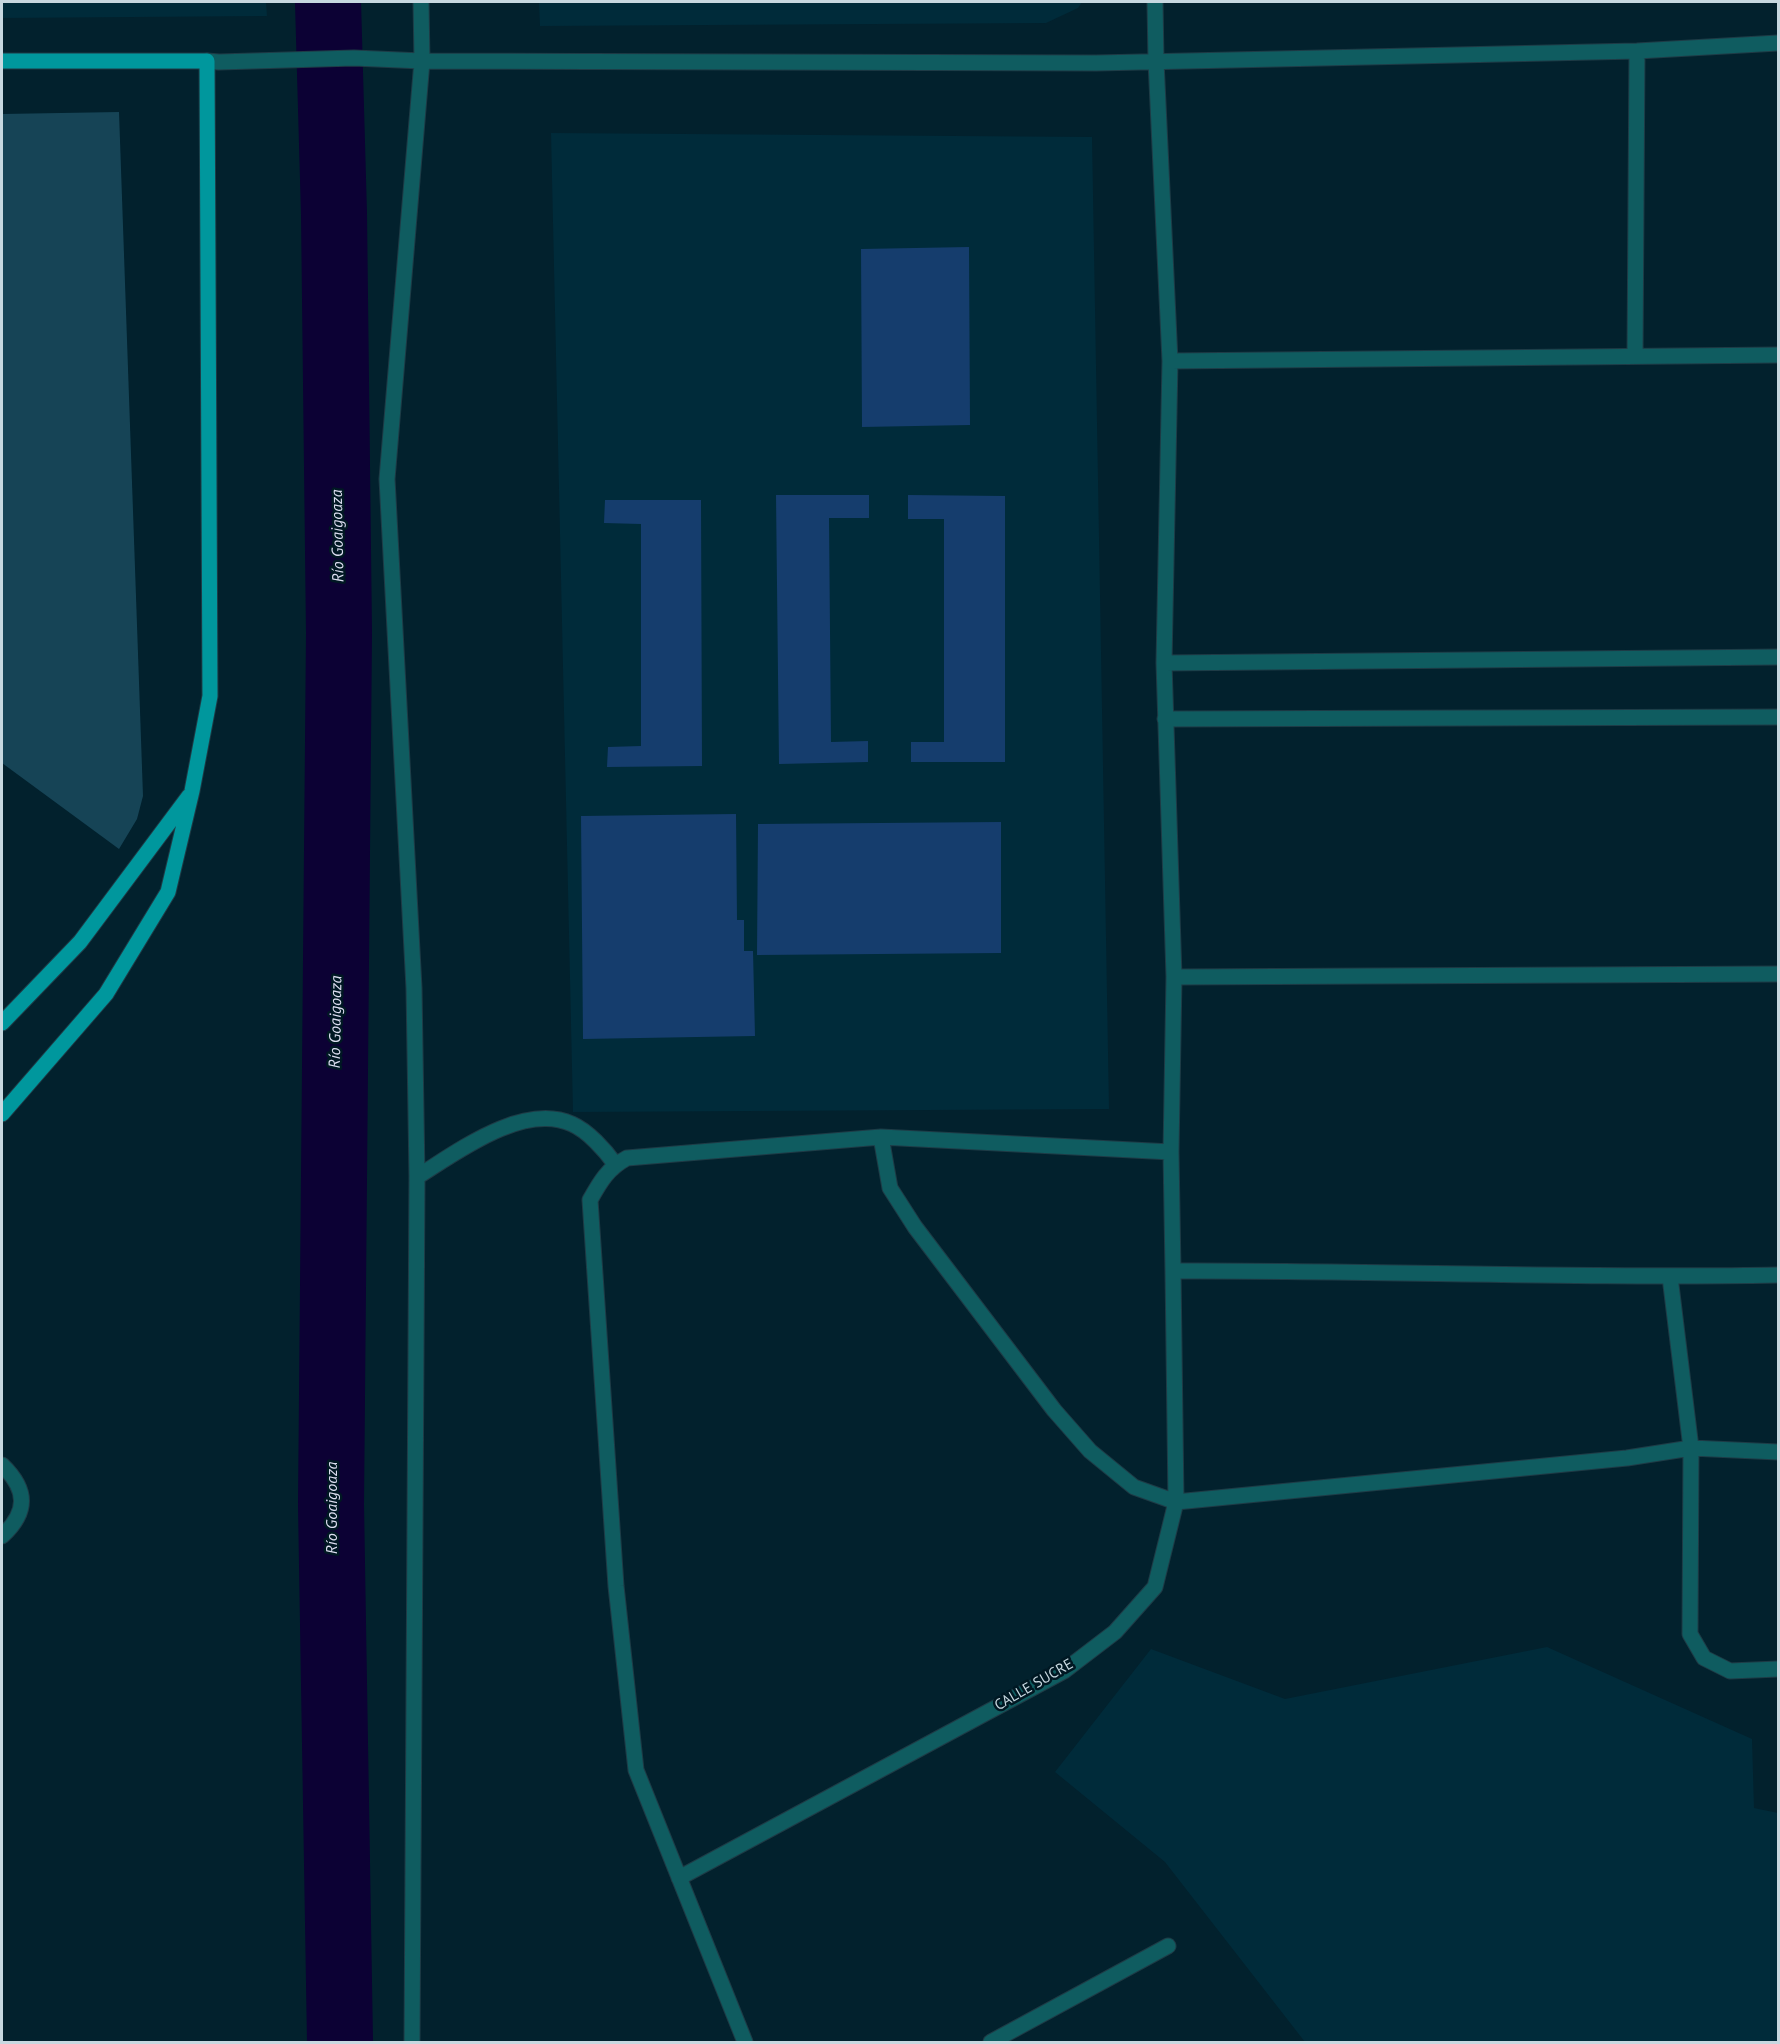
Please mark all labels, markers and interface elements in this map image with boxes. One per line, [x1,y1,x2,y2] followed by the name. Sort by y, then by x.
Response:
[328,489,348,583] water label: Río Goaigoaza
[326,975,346,1069] water label: Río Goaigoaza
[322,1462,342,1554] water label: Río Goaigoaza
[992,1655,1076,1715] street label: CALLE SUCRE

